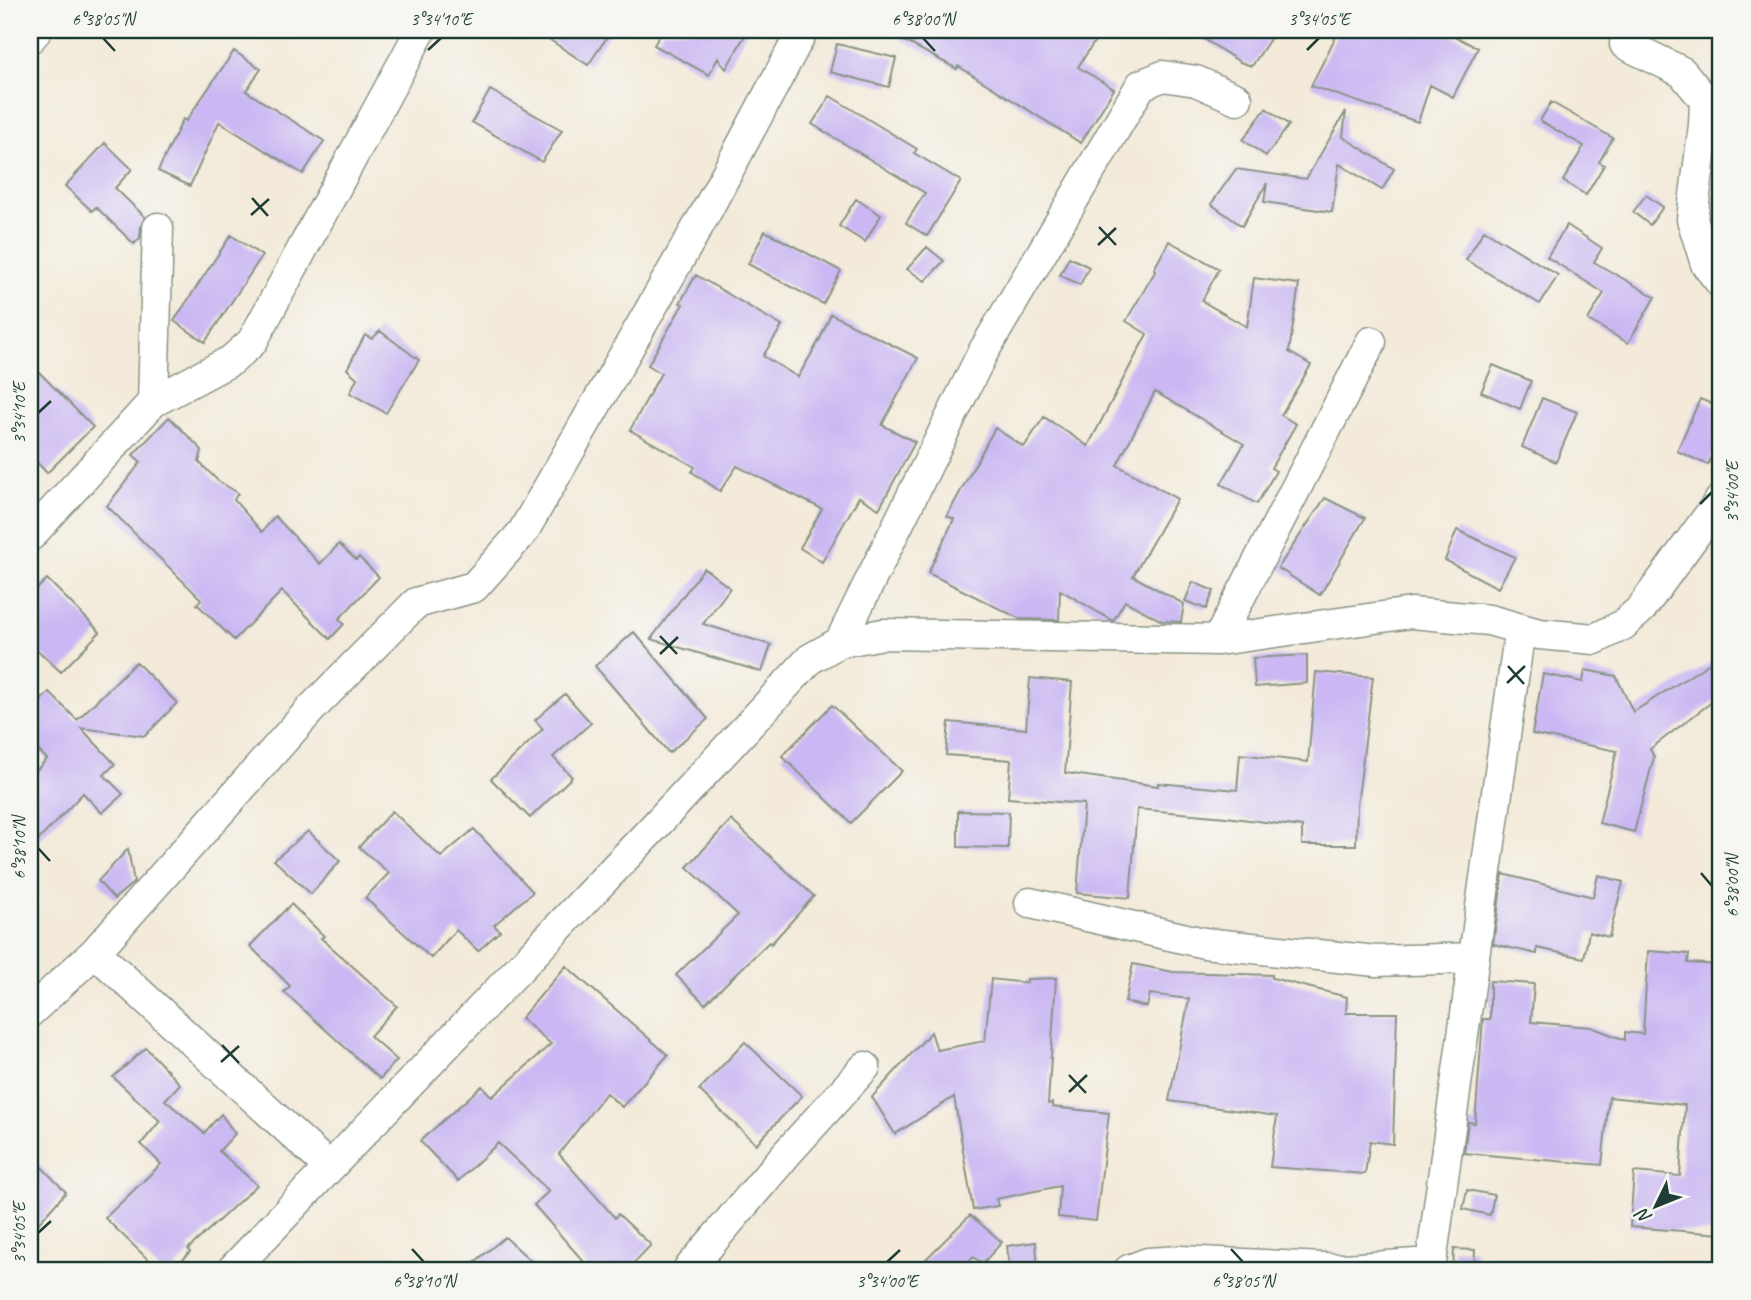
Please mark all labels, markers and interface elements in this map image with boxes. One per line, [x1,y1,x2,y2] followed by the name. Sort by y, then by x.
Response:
[72,8,138,30] text: 6°38'05"N
[410,8,474,30] text: 3°34'10"E
[892,8,958,30] text: 6°38'00"N
[1288,8,1352,30] text: 3°34'05"E
[8,380,30,444] text: 3°34'10"E
[1721,459,1743,523] text: 3°34'00"E
[8,813,30,879] text: 6°38'10"N
[1721,851,1743,917] text: 6°38'00"N
[1622,1170,1692,1240] north arrow
[8,1200,30,1264] text: 3°34'05"E
[1629,1202,1657,1229] text: N
[393,1270,459,1292] text: 6°38'10"N
[856,1270,920,1292] text: 3°34'00"E
[1212,1270,1278,1292] text: 6°38'05"N

